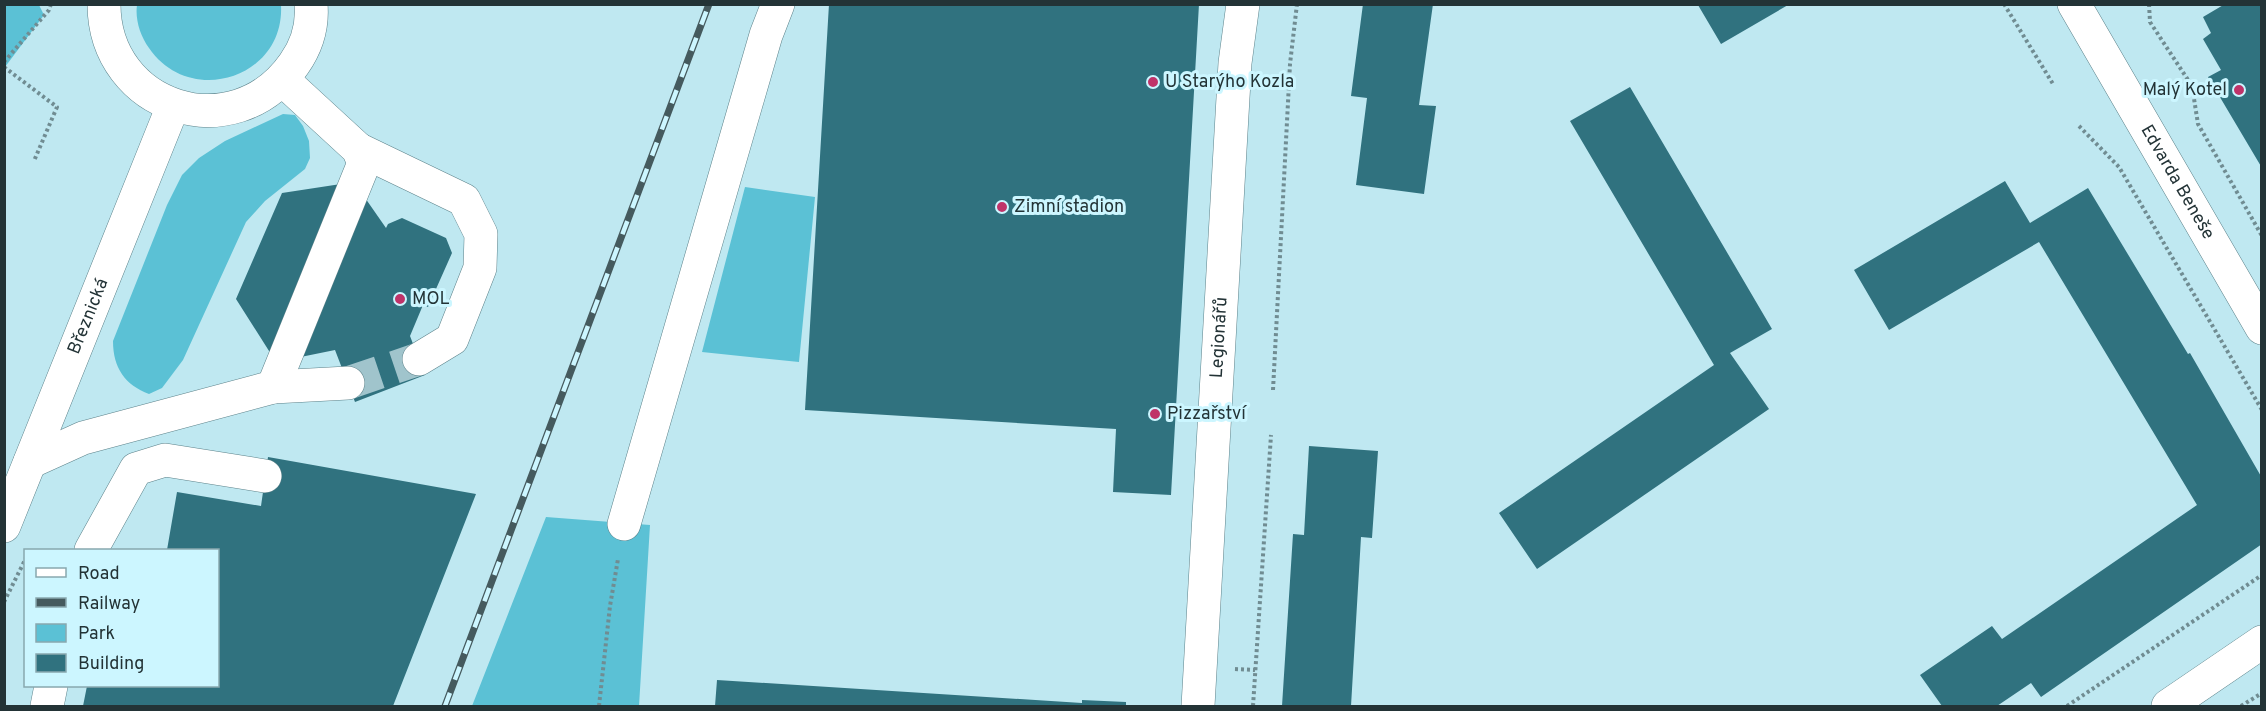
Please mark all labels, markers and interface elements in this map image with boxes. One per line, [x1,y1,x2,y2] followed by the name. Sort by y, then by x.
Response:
[1165,71,1294,94] place label: U Starýho Kozla
[1146,75,1160,89] marker: U Starýho Kozla
[2143,79,2227,102] place label: Malý Kotel
[2232,83,2246,97] marker: Malý Kotel
[2135,121,2220,244] street label: Edvarda Beneše
[1014,196,1124,219] place label: Zimní stadion
[995,200,1009,214] marker: Zimní stadion
[63,275,114,358] street label: Březnická
[412,288,450,311] place label: MOL
[393,292,407,306] marker: MOL
[1205,296,1233,379] street label: Legionářů
[1167,403,1247,426] place label: Pizzařství
[1148,407,1162,421] marker: Pizzařství
[24,549,219,687] legend
[78,563,120,586] text: Road
[78,593,140,616] text: Railway
[78,623,115,646] text: Park
[78,653,144,676] text: Building

